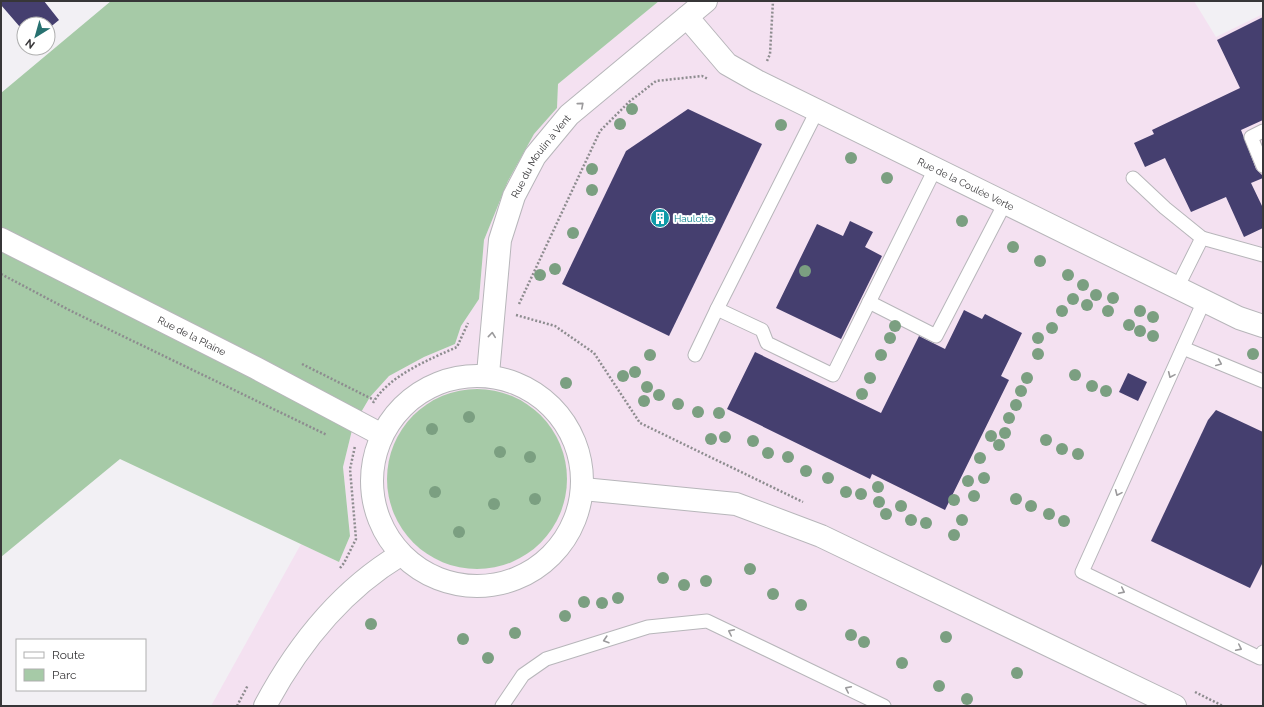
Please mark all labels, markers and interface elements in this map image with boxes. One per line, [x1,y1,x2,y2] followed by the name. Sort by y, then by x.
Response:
[16,16,56,56] north arrow
[23,36,38,51] text: N
[577,102,584,109] one-way arrow
[509,112,573,200] street label: Rue du Moulin à Vent
[916,156,1016,213] street label: Rue de la Coulée Verte
[649,207,671,229] building icon: Haulotte
[674,213,714,224] place label: Haulotte
[156,314,228,358] street label: Rue de la Plaine
[488,332,497,338] one-way arrow
[1216,358,1223,366] one-way arrow
[1168,370,1176,378] one-way arrow
[1115,489,1123,497] one-way arrow
[1117,586,1125,594] one-way arrow
[728,629,736,637] one-way arrow
[603,635,610,644] one-way arrow
[16,639,146,691] legend
[1234,643,1242,651] one-way arrow
[52,648,85,662] text: Route
[52,668,77,682] text: Parc
[845,686,853,694] one-way arrow

